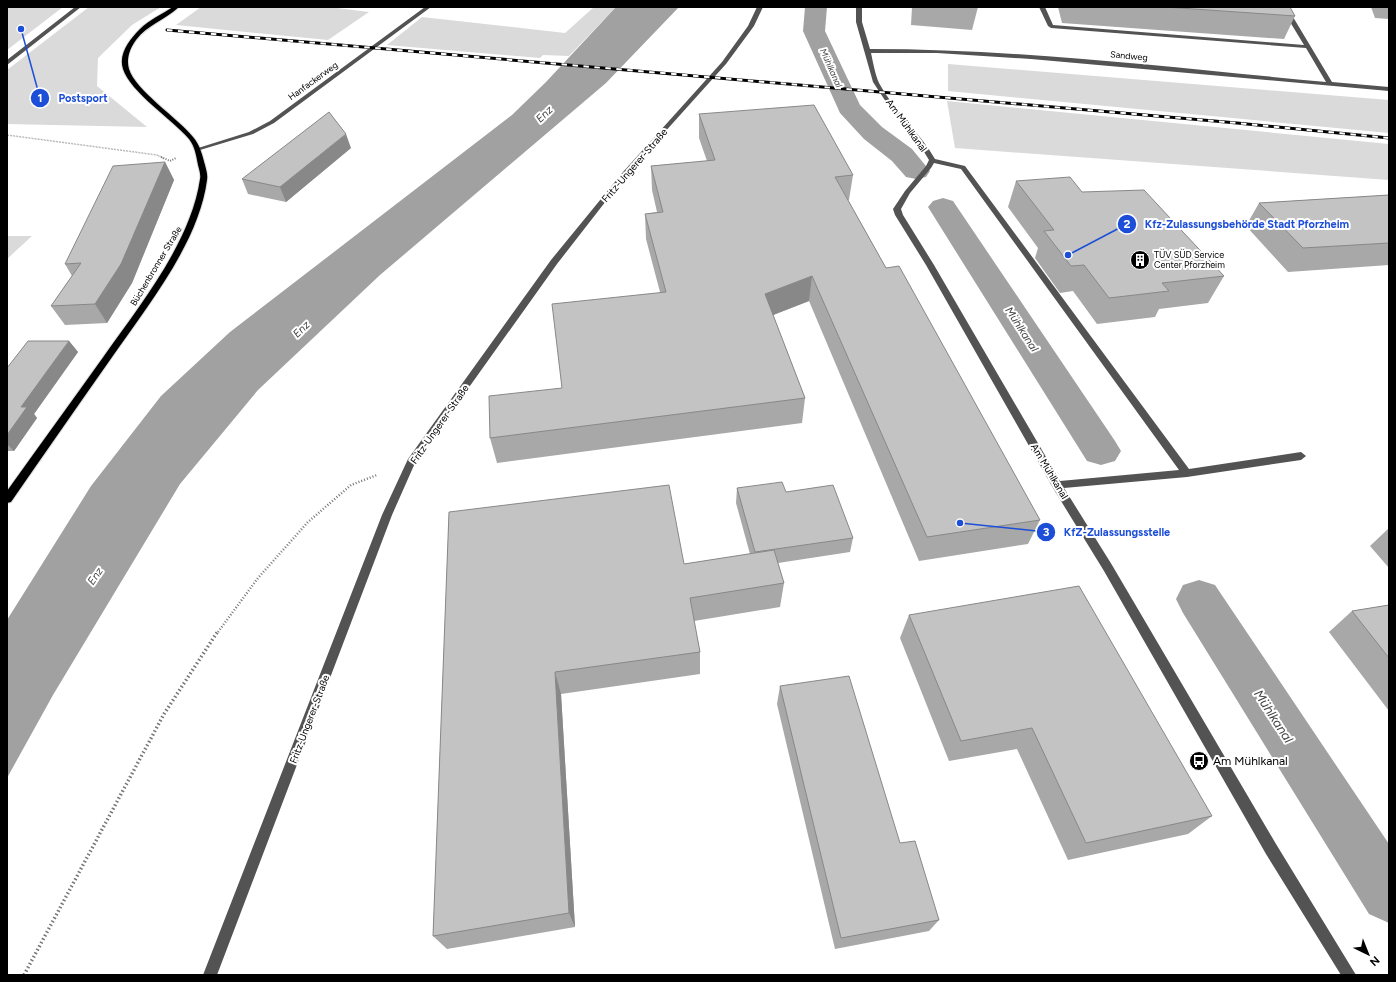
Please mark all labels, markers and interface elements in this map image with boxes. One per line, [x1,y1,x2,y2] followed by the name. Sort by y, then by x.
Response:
[818,47,845,90] water label: Mühlkanal
[1110,48,1148,63] street label: Sandweg
[286,59,340,102] street label: Hanfackerweg
[30,86,115,109] callout: Postsport
[37,91,43,105] text: 1
[58,92,108,105] text: Postsport
[883,96,930,154] street label: Am Mühlkanal
[533,103,556,125] water label: Enz
[599,125,670,205] street label: Fritz-Ungerer-Straße
[1117,213,1357,236] callout: Kfz-Zulassungsbehörde Stadt Pforzheim
[1124,217,1131,231] text: 2
[1145,218,1350,231] text: Kfz-Zulassungsbehörde Stadt Pforzheim
[128,224,184,307] street label: Büchenbronner Straße
[1129,249,1151,271] building icon: TÜV SÜD Service Center Pforzheim
[1154,249,1225,270] place label: TÜV SÜD Service Center Pforzheim
[1002,304,1041,355] water label: Mühlkanal
[290,318,313,340] water label: Enz
[407,382,472,466] street label: Fritz-Ungerer-Straße
[1028,441,1071,501] street label: Am Mühlkanal
[1036,521,1178,544] callout: KfZ-Zulassungsstelle
[1043,525,1050,539] text: 3
[1064,526,1170,539] text: KfZ-Zulassungsstelle
[85,565,106,587] water label: Enz
[287,673,333,765] street label: Fritz-Ungerer-Straße
[1251,687,1296,746] water label: Mühlkanal
[1188,750,1210,772] bus stop icon: Am Mühlkanal
[1213,754,1288,768] place label: Am Mühlkanal
[1348,934,1388,974] north arrow
[1367,953,1382,969] text: N

